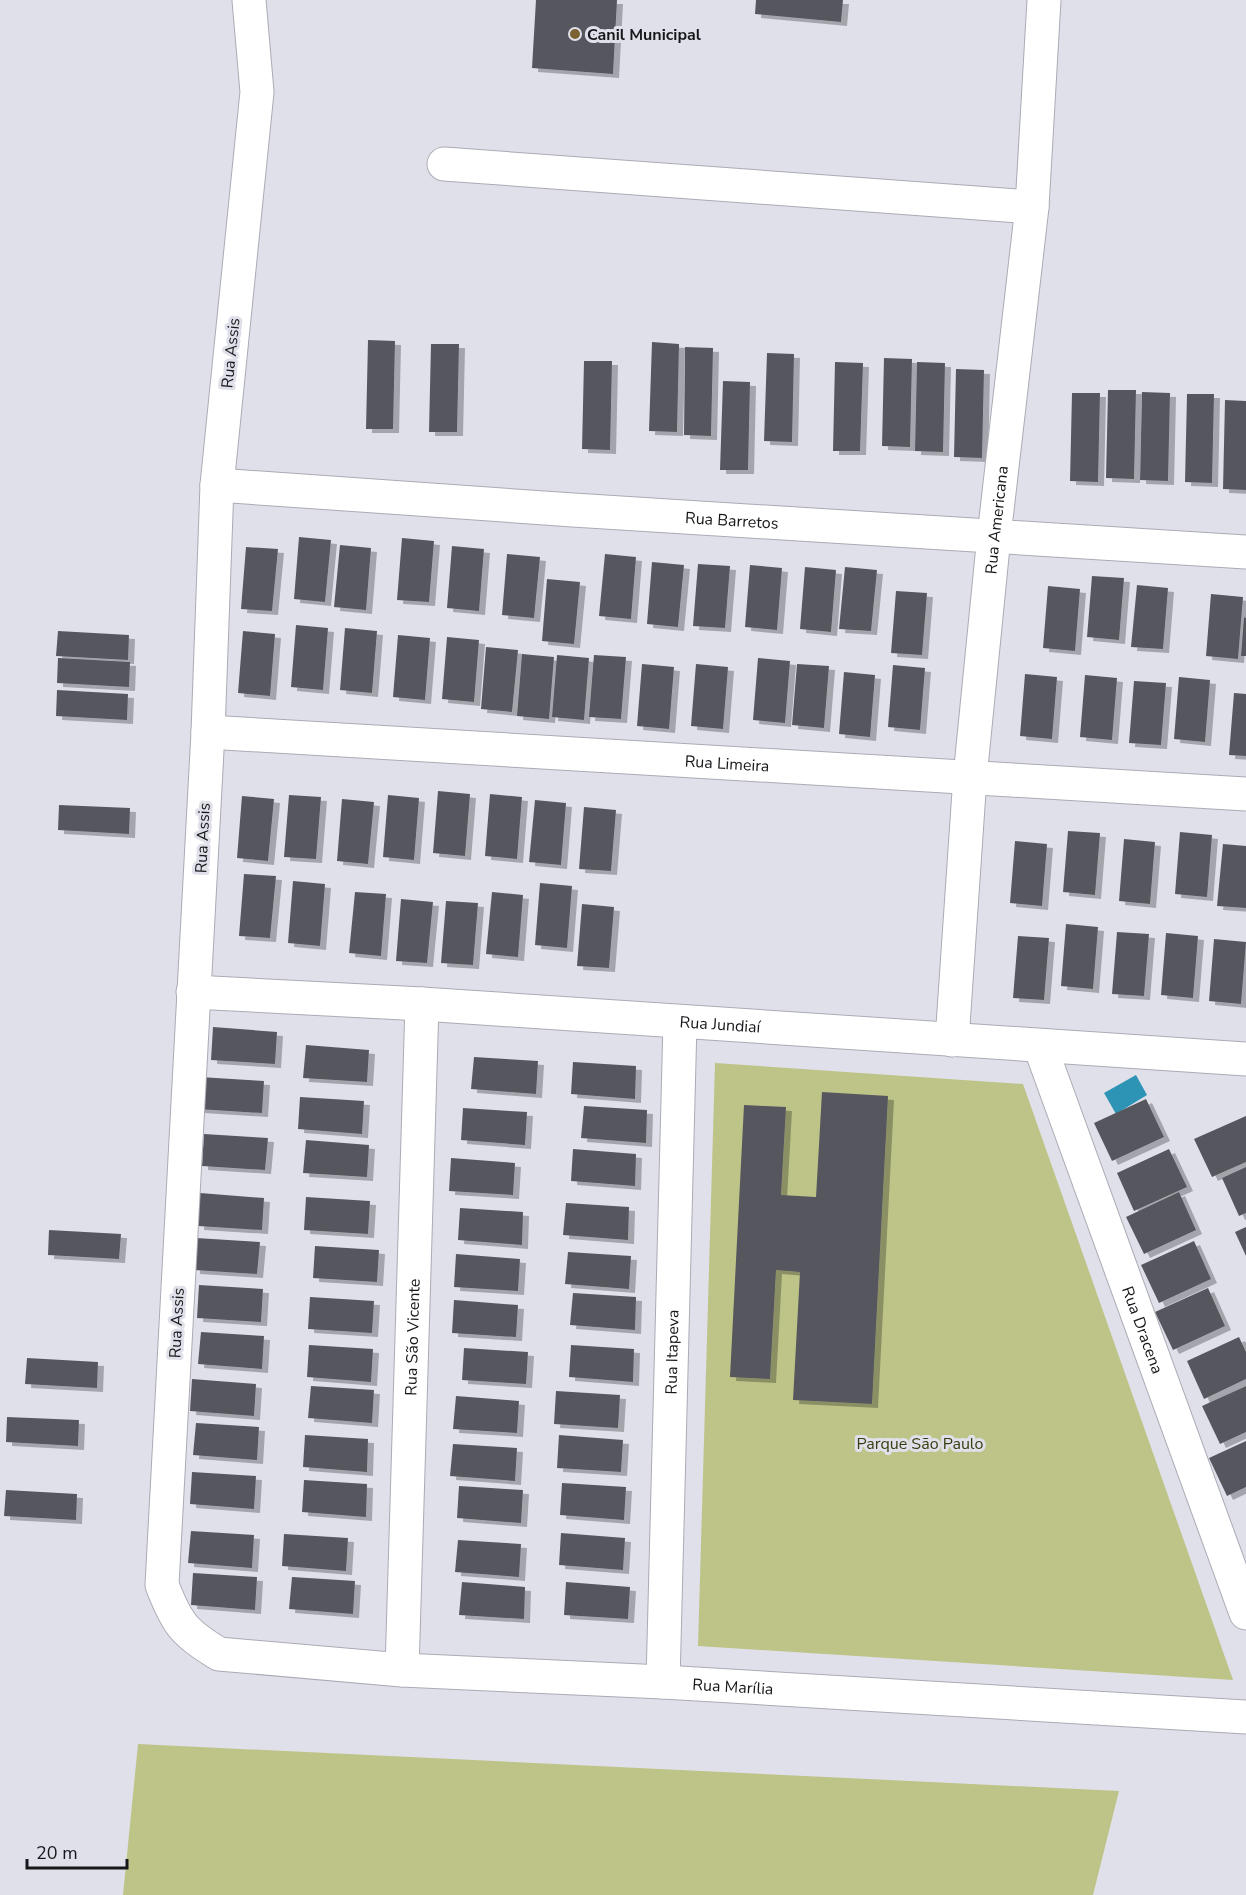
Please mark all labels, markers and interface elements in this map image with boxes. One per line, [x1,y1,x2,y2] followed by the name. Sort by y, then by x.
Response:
[587,24,701,46] place label: Canil Municipal
[568,27,582,41] marker: Canil Municipal
[216,317,246,389] street label: Rua Assis
[980,465,1014,575] street label: Rua Americana
[684,507,779,535] street label: Rua Barretos
[684,750,770,778] street label: Rua Limeira
[190,802,216,874] street label: Rua Assis
[679,1011,762,1039] street label: Rua Jundiaí
[400,1278,426,1396] street label: Rua São Vicente
[1116,1283,1168,1377] street label: Rua Dracena
[164,1287,190,1359] street label: Rua Assis
[660,1309,685,1395] street label: Rua Itapeva
[857,1433,984,1455] park label: Parque São Paulo
[692,1674,774,1701] street label: Rua Marília
[27,1832,128,1870] scale bar
[36,1841,78,1865] text: 20 m

